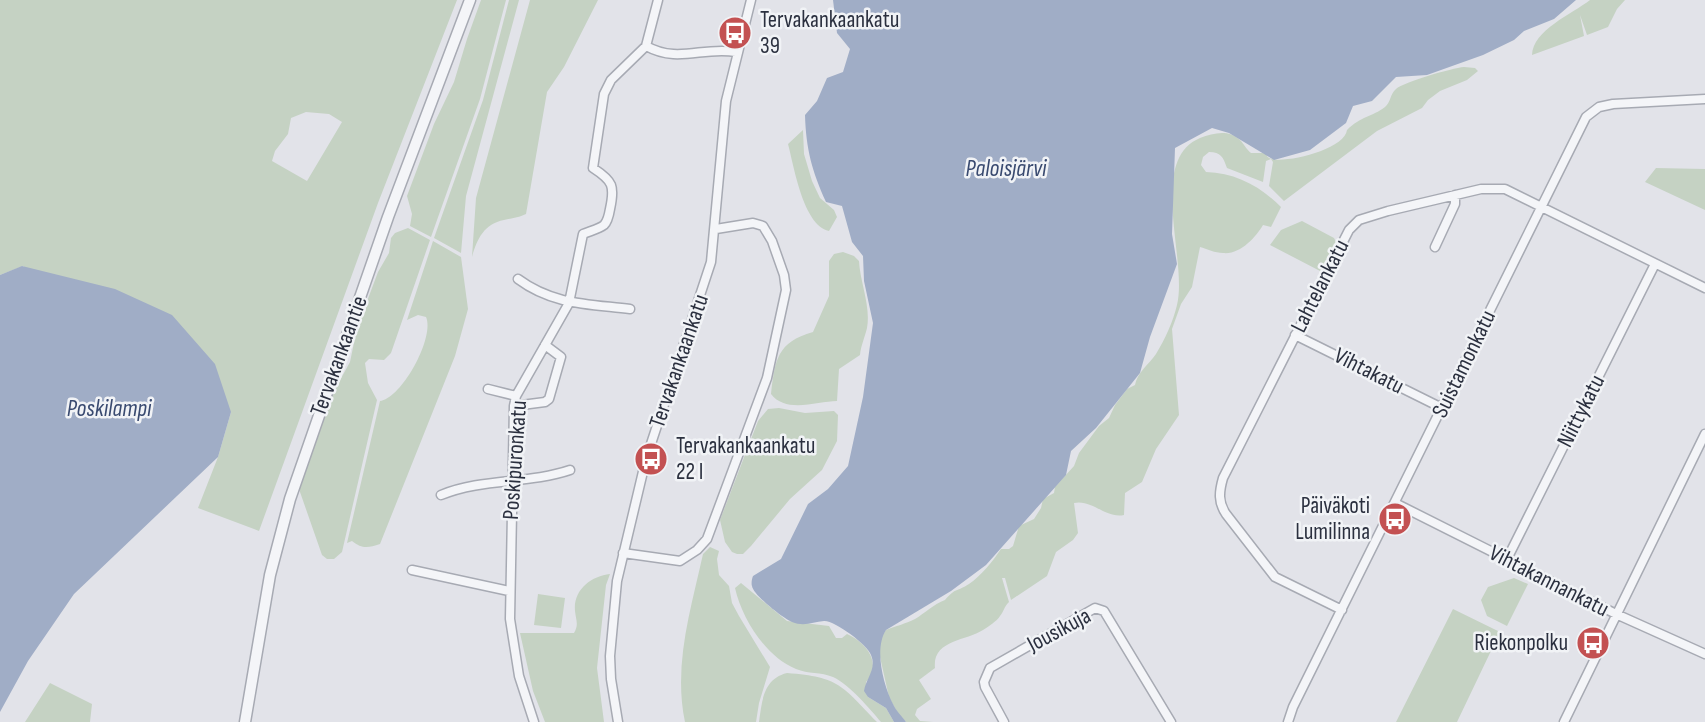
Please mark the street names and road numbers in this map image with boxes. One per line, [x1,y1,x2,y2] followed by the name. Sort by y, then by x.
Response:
[1285,235,1355,337] street label: Lahtelankatu
[643,291,715,431] street label: Tervakankaankatu
[304,292,374,420] street label: Tervakankaantie
[1426,306,1502,422] street label: Suistamonkatu
[1329,342,1409,400] street label: Vihtakatu
[1551,370,1611,452] street label: Niittykatu
[497,399,533,521] street label: Poskipuronkatu
[1484,539,1614,623] street label: Vihtakannankatu
[1022,602,1095,659] street label: Jousikuja

